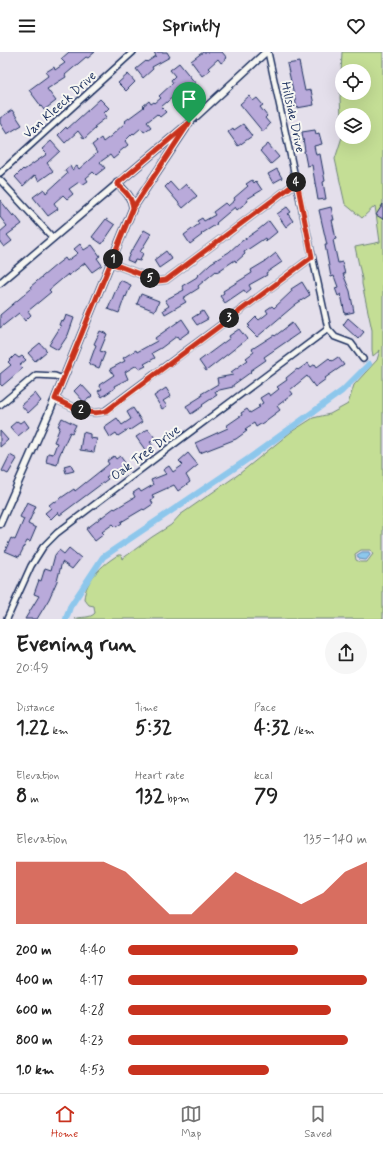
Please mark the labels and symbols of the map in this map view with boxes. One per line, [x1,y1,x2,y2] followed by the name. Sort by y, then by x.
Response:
[20,68,100,143] street label: Van Kleeck Drive
[277,80,308,155] street label: Hillside Drive
[172,82,206,123] pin
[286,172,306,192] pin: 4
[103,249,123,269] pin: 1
[140,268,160,288] pin: 5
[219,308,239,328] pin: 3
[71,400,91,420] pin: 2
[108,422,184,485] street label: Oak Tree Drive

